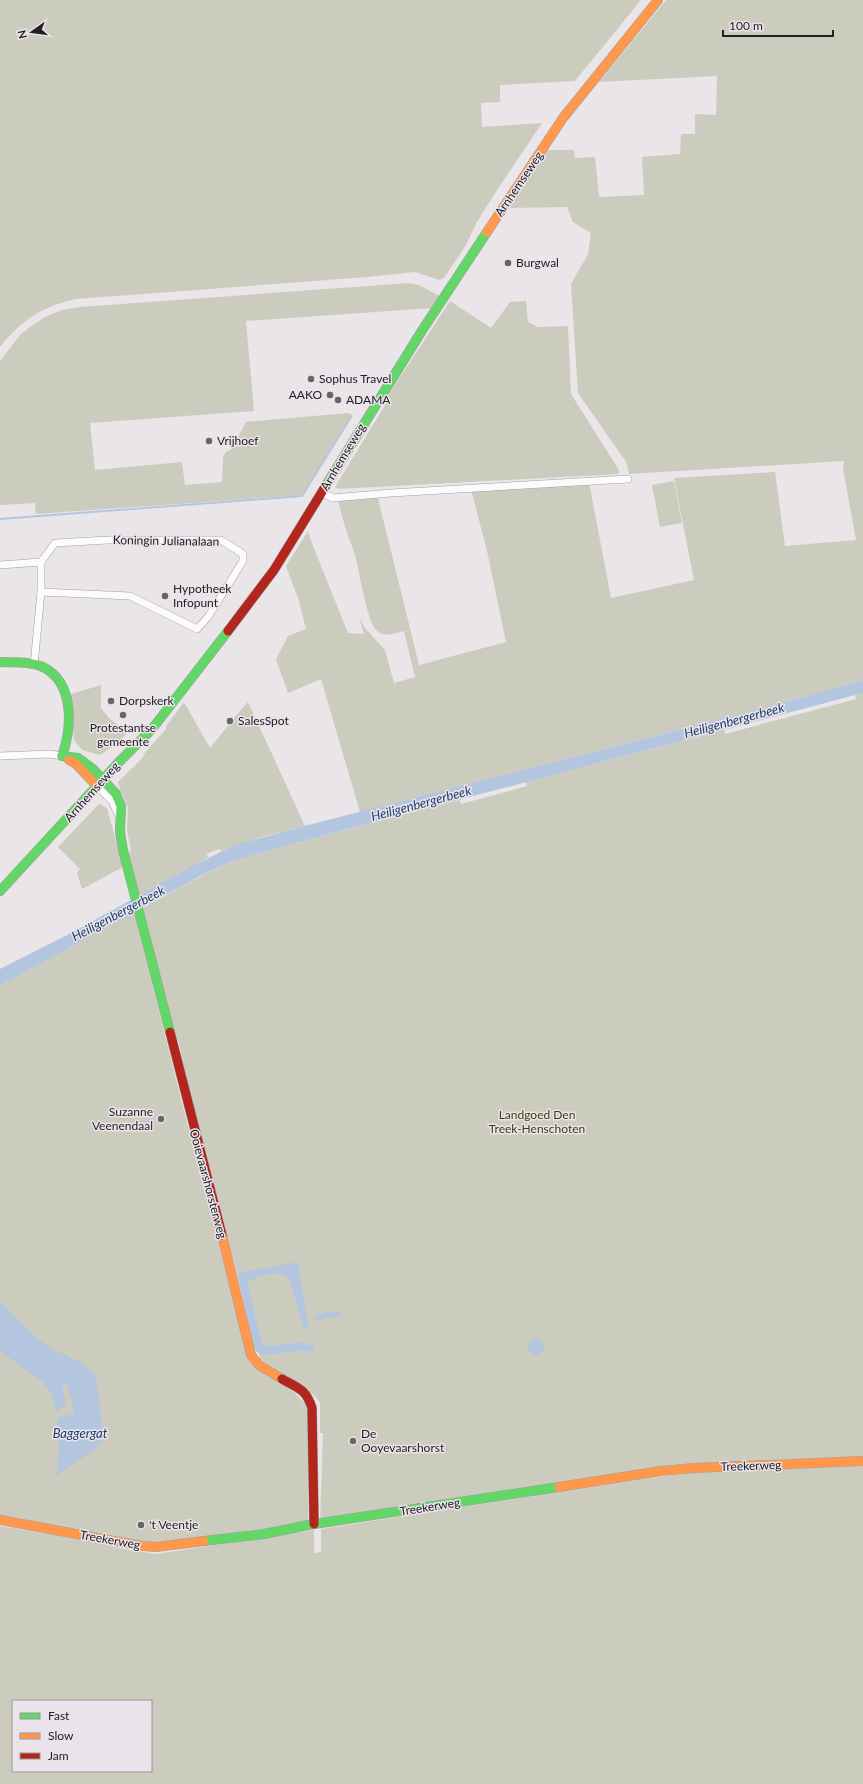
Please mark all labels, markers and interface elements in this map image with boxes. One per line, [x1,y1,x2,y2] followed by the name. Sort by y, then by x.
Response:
[12,12,52,52] north arrow
[723,12,833,38] scale bar
[729,18,763,33] text: 100 m
[14,29,29,40] text: N
[491,148,546,219] street label: Arnhemseweg
[516,255,559,270] place label: Burgwal
[503,258,513,268] marker: Burgwal
[319,371,391,386] place label: Sophus Travel
[306,374,316,384] marker: Sophus Travel
[289,387,322,402] place label: AAKO
[325,390,335,400] marker: AAKO
[346,392,391,407] place label: ADAMA
[333,395,343,405] marker: ADAMA
[317,421,368,493] street label: Arnhemseweg
[217,433,259,448] place label: Vrijhoef
[204,436,214,446] marker: Vrijhoef
[113,532,219,549] street label: Koningin Julianalaan
[173,581,232,610] place label: Hypotheek Infopunt
[160,591,170,601] marker: Hypotheek Infopunt
[119,693,175,708] place label: Dorpskerk
[106,696,116,706] marker: Dorpskerk
[682,699,787,741] water label: Heiligenbergerbeek
[118,710,128,720] marker: Protestantse gemeente
[238,713,290,728] place label: SalesSpot
[225,716,235,726] marker: SalesSpot
[90,720,156,749] place label: Protestantse gemeente
[61,759,122,825] street label: Arnhemseweg
[369,782,474,824] water label: Heiligenbergerbeek
[69,881,168,944] water label: Heiligenbergerbeek
[92,1104,153,1133] place label: Suzanne Veenendaal
[489,1107,585,1136] park label: Landgoed Den Treek-Henschoten
[156,1114,166,1124] marker: Suzanne Veenendaal
[187,1127,230,1240] street label: Ooievaarshorsterweg
[53,1425,108,1441] water label: Baggergat
[361,1426,445,1455] place label: De Ooyevaarshorst
[348,1436,358,1446] marker: De Ooyevaarshorst
[720,1457,782,1474] street label: Treekerweg
[399,1494,461,1519] street label: Treekerweg
[149,1517,198,1532] place label: 't Veentje
[136,1520,146,1530] marker: 't Veentje
[79,1527,141,1552] street label: Treekerweg
[12,1700,152,1772] legend
[48,1708,70,1723] text: Fast
[48,1728,74,1743] text: Slow
[48,1748,69,1763] text: Jam

